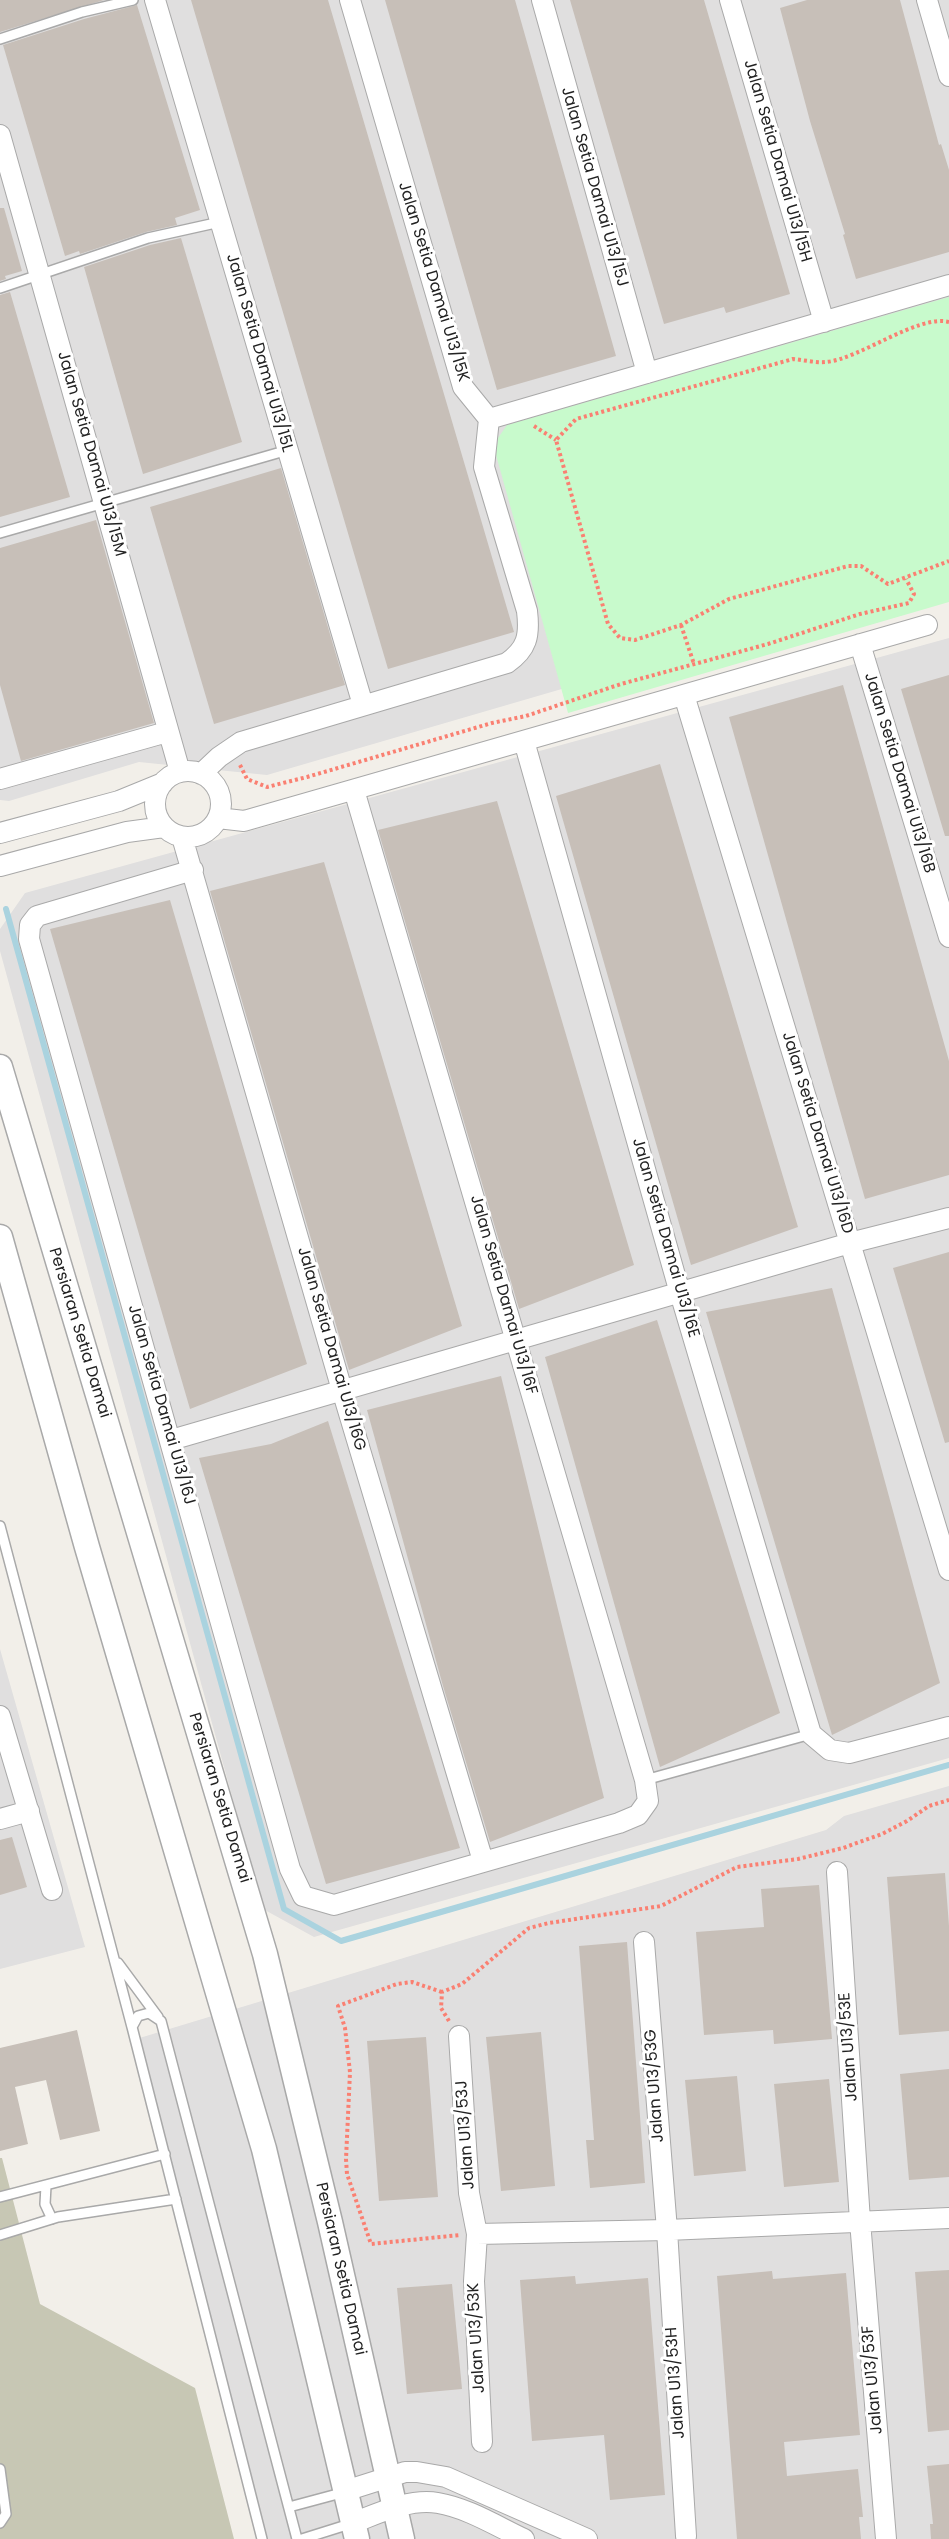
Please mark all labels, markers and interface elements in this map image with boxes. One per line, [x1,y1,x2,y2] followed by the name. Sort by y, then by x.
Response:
[739,58,815,264] street label: Jalan Setia Damai U13/15H
[556,85,632,289] street label: Jalan Setia Damai U13/15J
[393,180,473,384] street label: Jalan Setia Damai U13/15K
[221,252,297,454] street label: Jalan Setia Damai U13/15L
[53,349,129,559] street label: Jalan Setia Damai U13/15M
[859,671,939,875] street label: Jalan Setia Damai U13/16B
[777,1030,857,1236] street label: Jalan Setia Damai U13/16D
[627,1136,703,1340] street label: Jalan Setia Damai U13/16E
[465,1193,541,1397] street label: Jalan Setia Damai U13/16F
[293,1245,369,1453] street label: Jalan Setia Damai U13/16G
[44,1246,114,1420] street label: Persiaran Setia Damai
[123,1303,199,1507] street label: Jalan Setia Damai U13/16J
[184,1711,254,1885] street label: Persiaran Setia Damai
[836,1992,862,2102] street label: Jalan U13/53E
[641,2029,669,2143] street label: Jalan U13/53G
[453,2080,479,2190] street label: Jalan U13/53J
[311,2181,369,2357] street label: Persiaran Setia Damai
[465,2282,489,2394] street label: Jalan U13/53K
[859,2325,887,2435] street label: Jalan U13/53F
[663,2326,689,2440] street label: Jalan U13/53H

